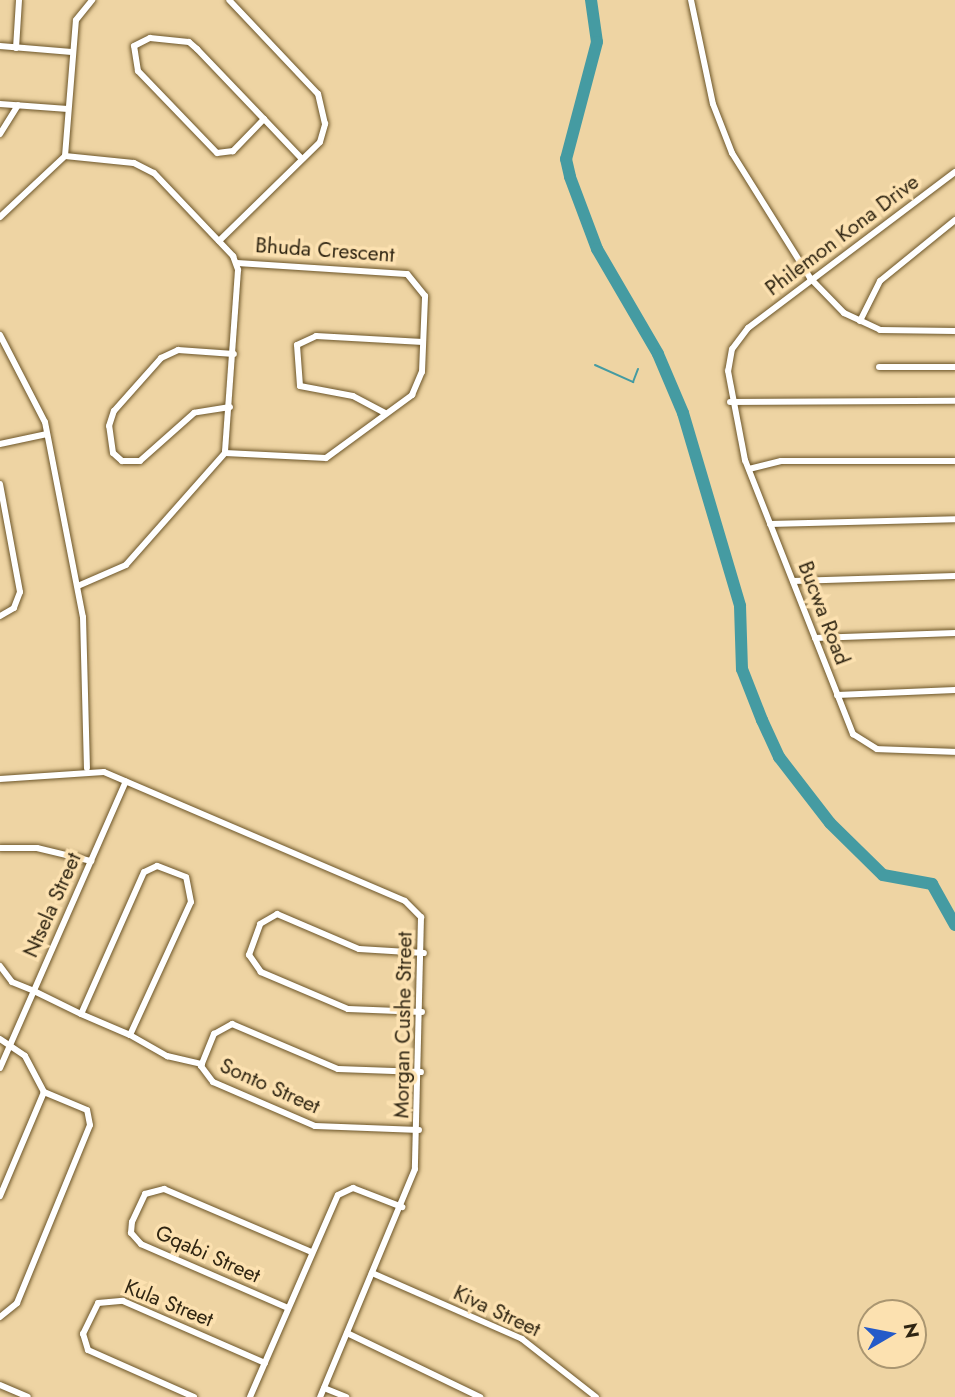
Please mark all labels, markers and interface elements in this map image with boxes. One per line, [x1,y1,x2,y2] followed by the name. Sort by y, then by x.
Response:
[760,169,924,301] street label: Philemon Kona Drive
[254,233,396,267] street label: Bhuda Crescent
[793,558,855,668] street label: Bucwa Road
[18,849,86,961] street label: Ntsela Street
[389,931,417,1119] street label: Morgan Cushe Street
[216,1053,324,1119] street label: Sonto Street
[152,1220,264,1288] street label: Gqabi Street
[121,1274,217,1332] street label: Kula Street
[449,1280,545,1342] street label: Kiva Street
[857,1299,927,1369] north arrow
[897,1321,926,1340] text: N

